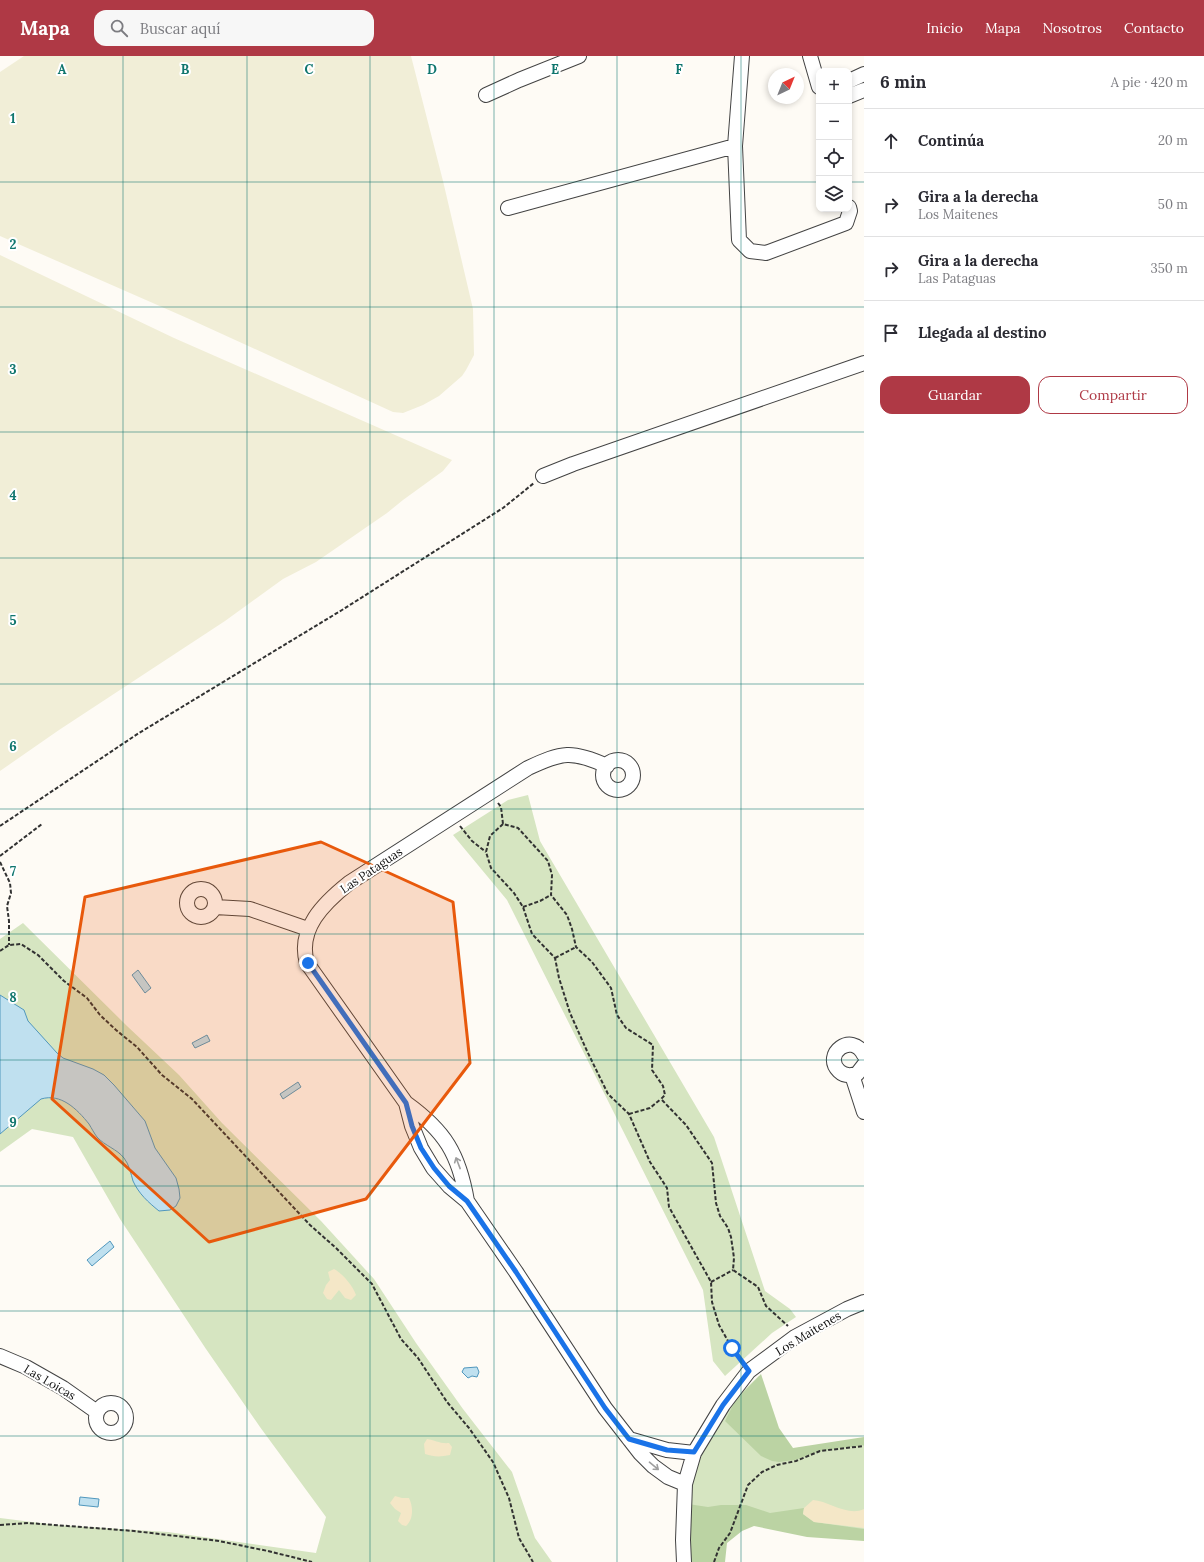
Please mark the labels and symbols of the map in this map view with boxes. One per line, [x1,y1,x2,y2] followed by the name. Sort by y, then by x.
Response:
[58,61,67,78] text: A
[181,61,190,78] text: B
[305,61,314,78] text: C
[427,61,437,78] text: D
[551,61,559,78] text: E
[675,61,683,78] text: F
[768,68,804,104] north arrow
[10,110,16,127] text: 1
[10,236,17,253] text: 2
[9,361,17,378] text: 3
[9,487,17,504] text: 4
[9,612,17,629] text: 5
[9,738,17,755] text: 6
[337,843,405,896] street label: Las Pataguas
[10,863,16,880] text: 7
[299,954,317,972] route end
[9,989,17,1006] text: 8
[9,1114,17,1131] text: 9
[453,1158,461,1170] one-way arrow
[772,1307,844,1358] street label: Los Maitenes
[723,1339,741,1357] route start
[21,1361,79,1403] street label: Las Loicas
[648,1461,659,1470] one-way arrow

